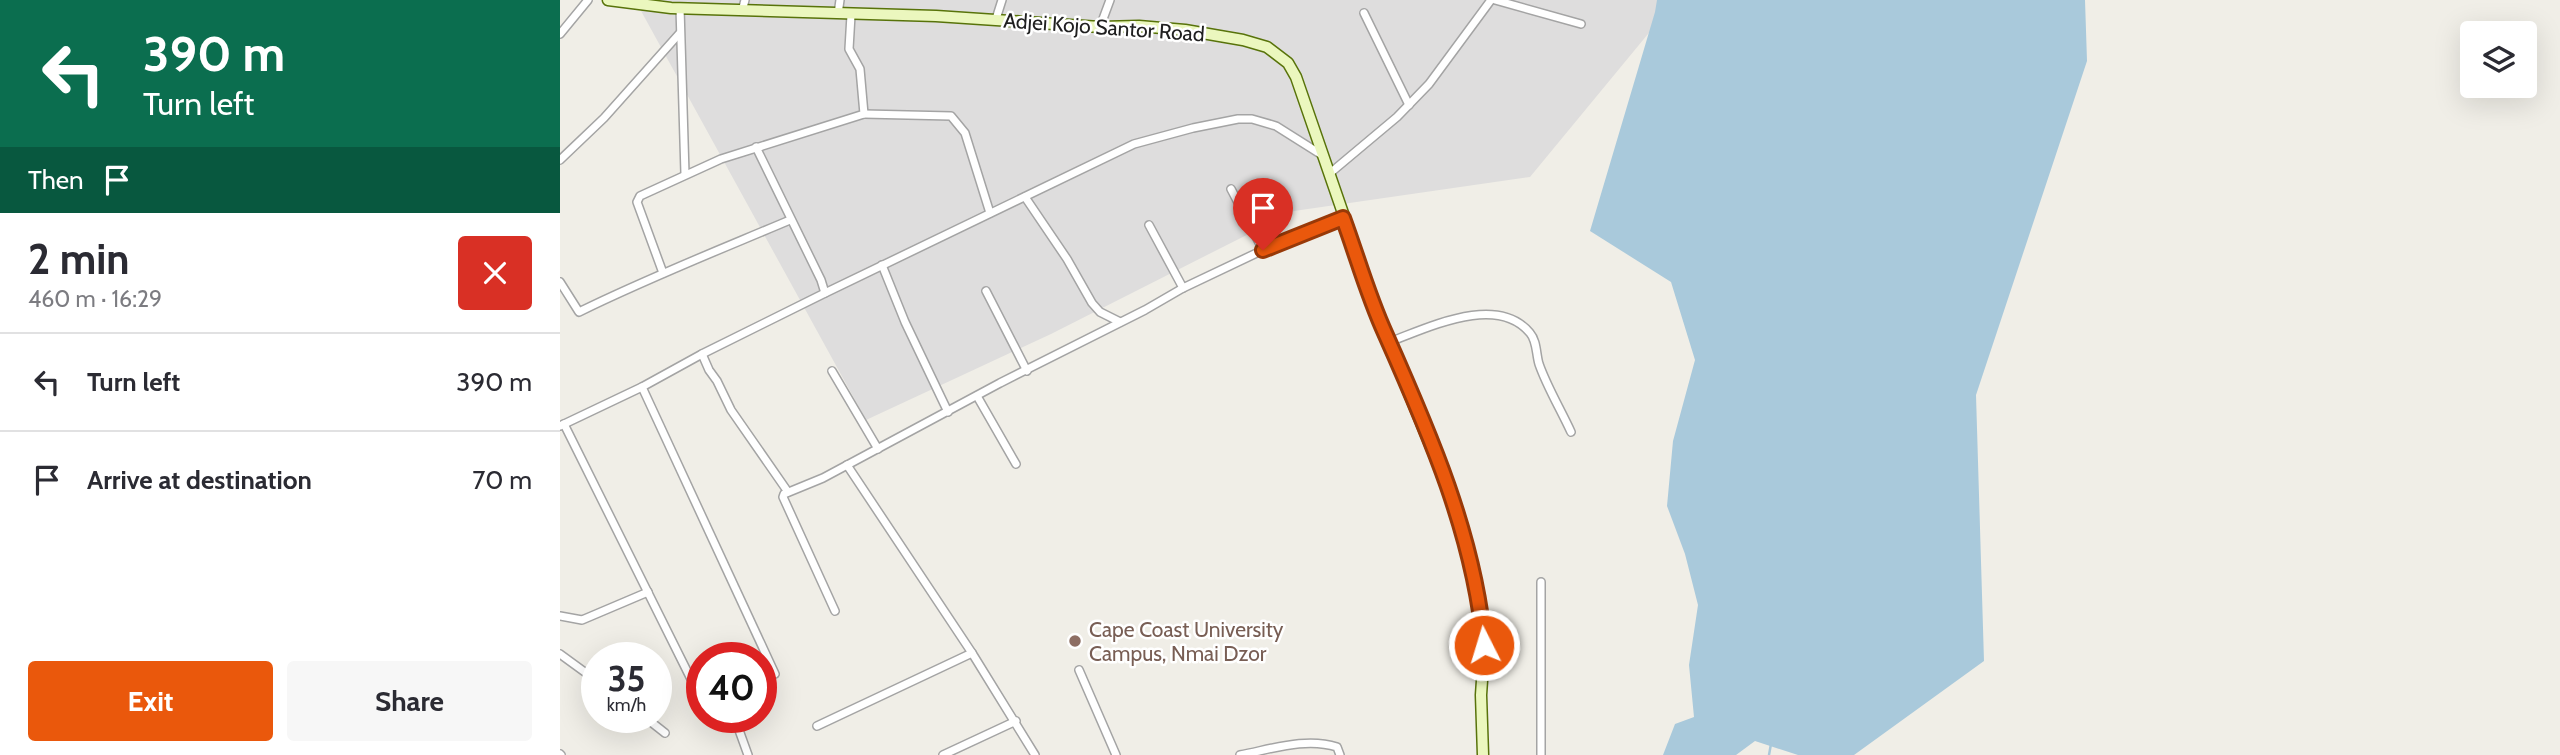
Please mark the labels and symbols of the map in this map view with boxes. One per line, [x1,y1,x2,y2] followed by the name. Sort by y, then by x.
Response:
[1003,8,1205,47] street label: Adjei Kojo Santor Road
[1233,178,1293,250] pin
[1447,608,1521,682] position arrow
[1089,617,1284,666] place label: Cape Coast University Campus, Nmai Dzor
[1067,633,1083,649] marker: Cape Coast University Campus, Nmai Dzor
[686,642,777,733] speed limit sign: 40

